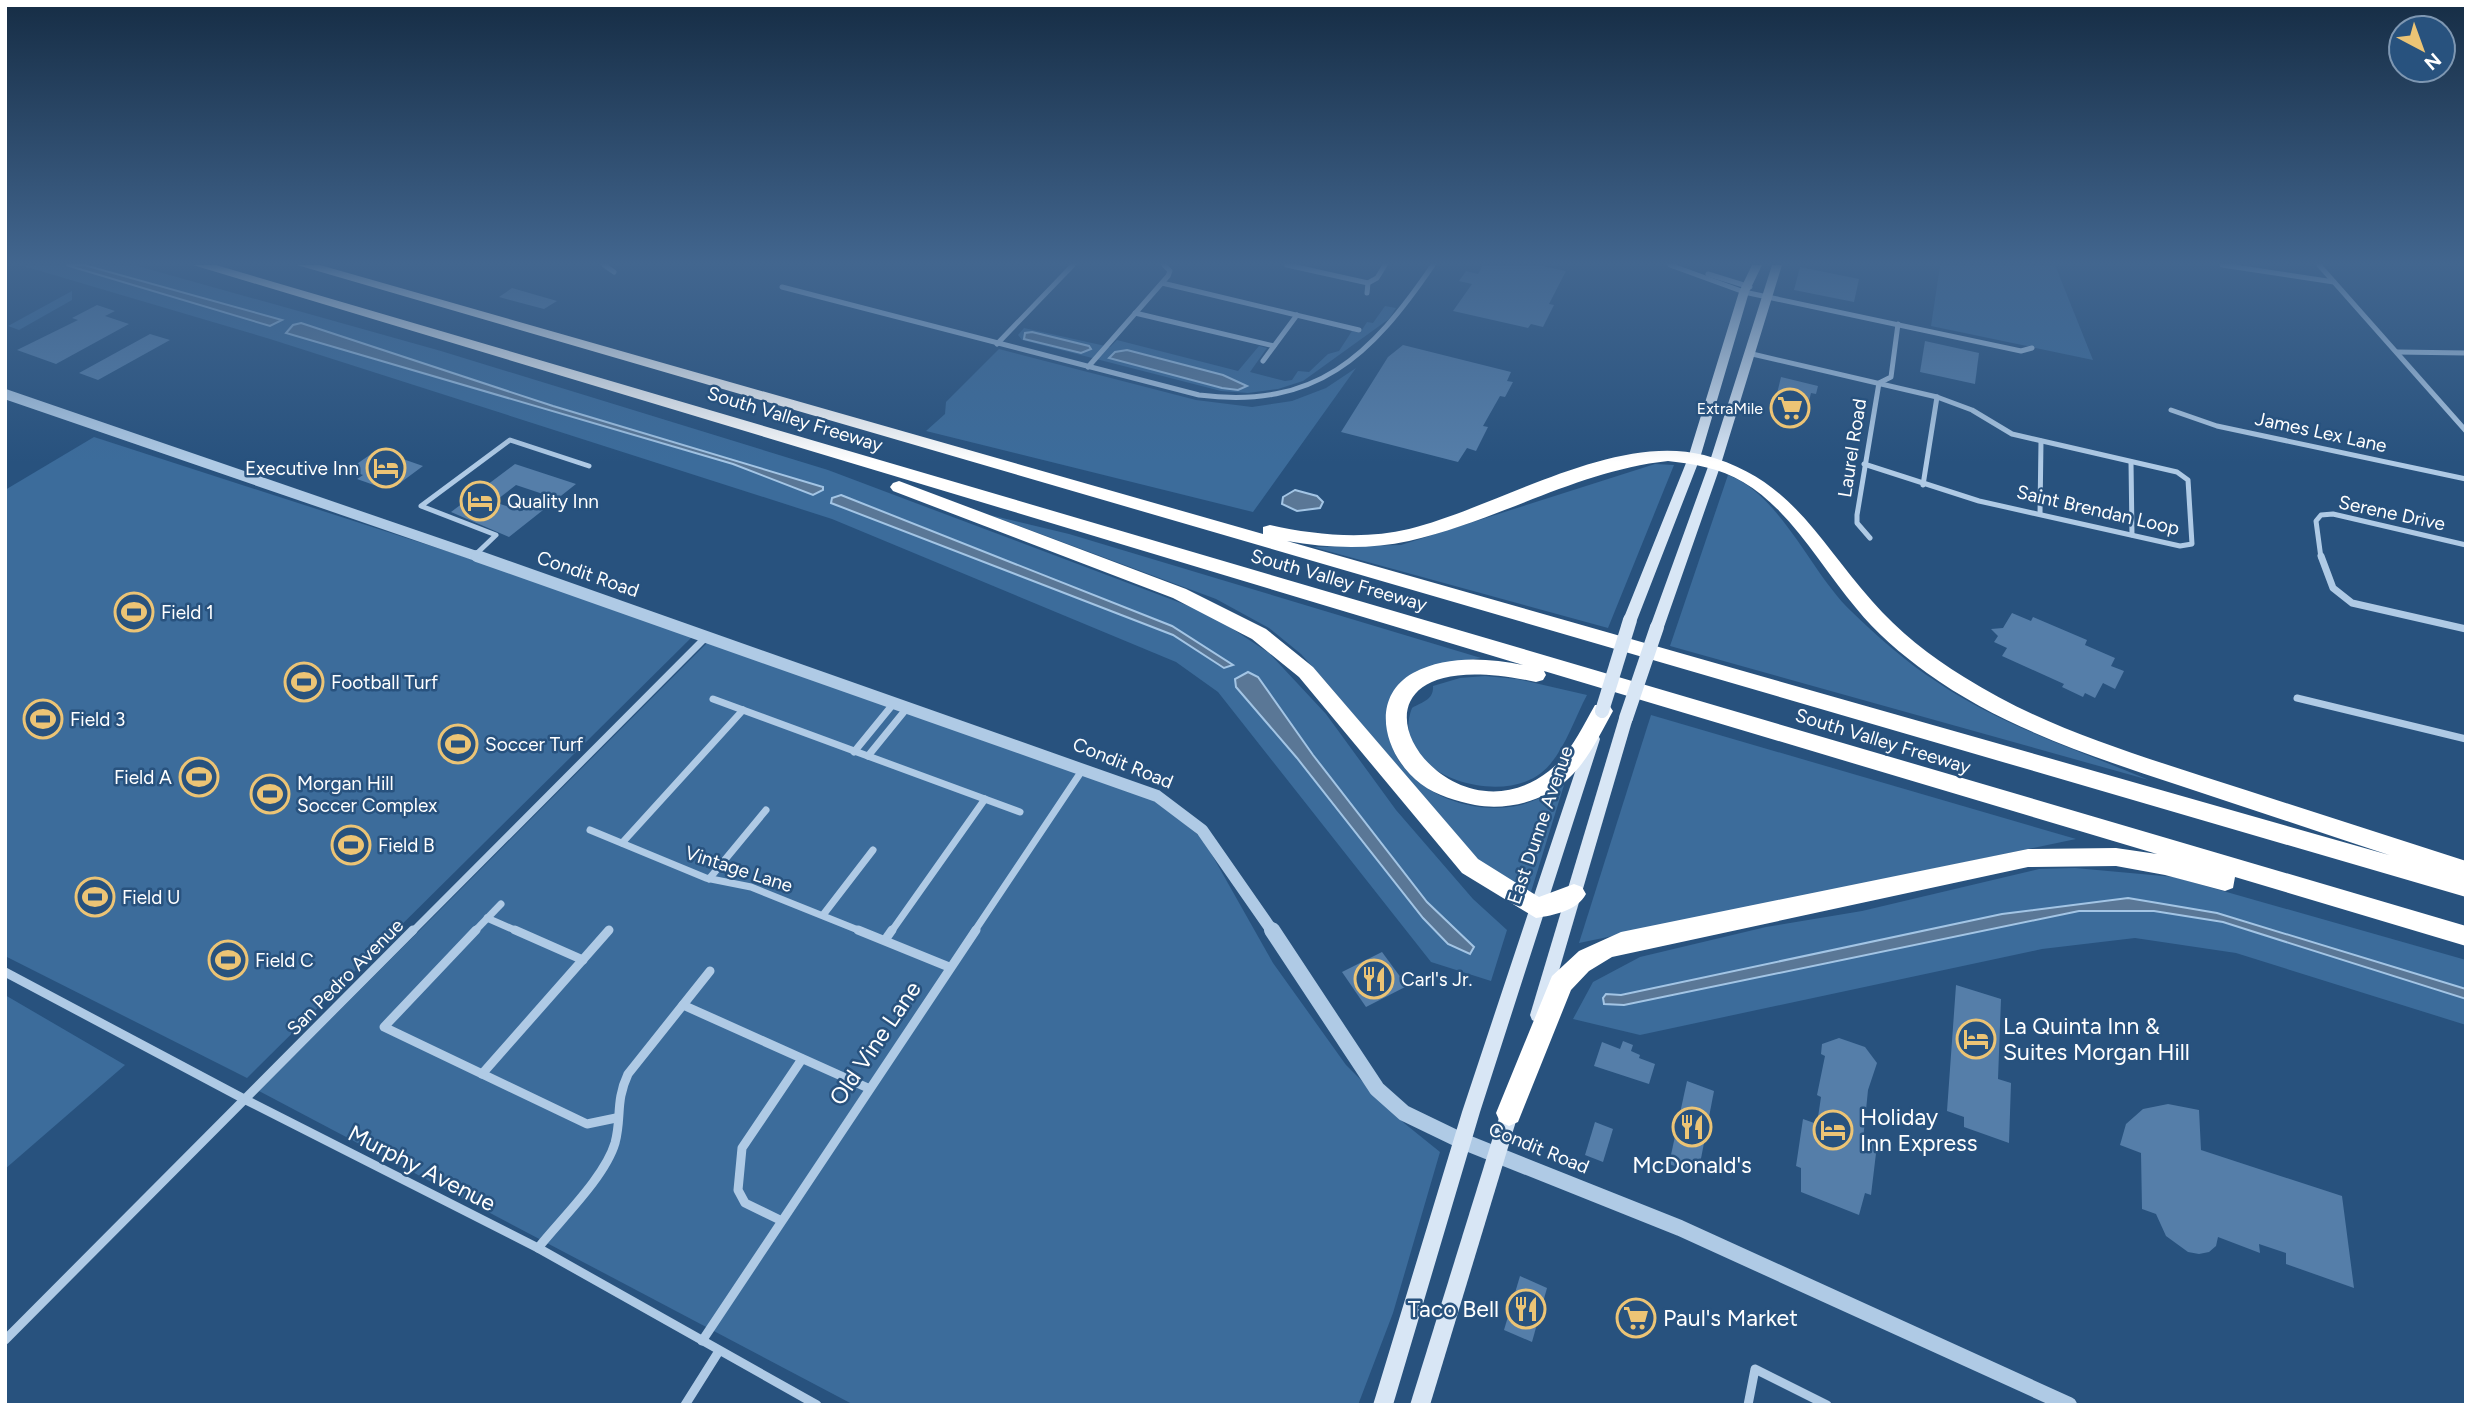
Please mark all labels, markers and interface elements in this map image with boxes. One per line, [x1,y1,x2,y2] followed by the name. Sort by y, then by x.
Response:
[2387,14,2457,84] north arrow
[2420,48,2446,75] text: N
[704,381,886,457] street label: South Valley Freeway
[1769,387,1811,429] supermarket icon: ExtraMile
[1833,397,1871,499] street label: Laurel Road
[1697,399,1763,418] place label: ExtraMile
[2253,407,2389,457] street label: James Lex Lane
[365,447,407,489] hotel icon: Executive Inn
[245,457,359,480] place label: Executive Inn
[459,480,501,522] hotel icon: Quality Inn
[2014,480,2182,540] street label: Saint Brendan Loop
[507,490,599,513] place label: Quality Inn
[2337,490,2447,536] street label: Serene Drive
[1248,544,1430,616] street label: South Valley Freeway
[534,546,642,602] street label: Condit Road
[113,591,155,633] sports icon: Field 1
[161,601,214,624] place label: Field 1
[283,661,325,703] sports icon: Football Turf
[331,671,438,694] place label: Football Turf
[22,698,64,740] sports icon: Field 3
[1792,703,1974,779] street label: South Valley Freeway
[70,708,125,731] place label: Field 3
[437,723,479,765] sports icon: Soccer Turf
[1069,732,1177,794] street label: Condit Road
[485,733,583,756] place label: Soccer Turf
[1502,743,1578,907] street label: East Dunne Avenue
[178,756,220,798] sports icon: Field A
[114,766,172,789] place label: Field A
[297,772,437,817] place label: Morgan Hill Soccer Complex
[249,773,291,815] sports icon: Morgan Hill Soccer Complex
[330,824,372,866] sports icon: Field B
[378,834,435,857] place label: Field B
[682,841,796,897] street label: Vintage Lane
[74,876,116,918] sports icon: Field U
[122,886,181,909] place label: Field U
[282,914,408,1040] street label: San Pedro Avenue
[207,939,249,981] sports icon: Field C
[255,949,314,972] place label: Field C
[1353,958,1395,1000] restaurant icon: Carl's Jr.
[1401,968,1473,991] place label: Carl's Jr.
[823,976,927,1110] street label: Old Vine Lane
[2003,1012,2190,1066] place label: La Quinta Inn & Suites Morgan Hill
[1955,1018,1997,1060] hotel icon: La Quinta Inn & Suites Morgan Hill
[1860,1103,1977,1157] place label: Holiday Inn Express
[1671,1106,1713,1148] restaurant icon: McDonald's
[1812,1109,1854,1151] hotel icon: Holiday Inn Express
[1485,1117,1593,1179] street label: Condit Road
[344,1119,500,1217] street label: Murphy Avenue
[1632,1151,1752,1179] place label: McDonald's
[1505,1288,1547,1330] restaurant icon: Taco Bell
[1408,1295,1499,1323] place label: Taco Bell
[1615,1297,1657,1339] supermarket icon: Paul's Market
[1663,1304,1798,1332] place label: Paul's Market

